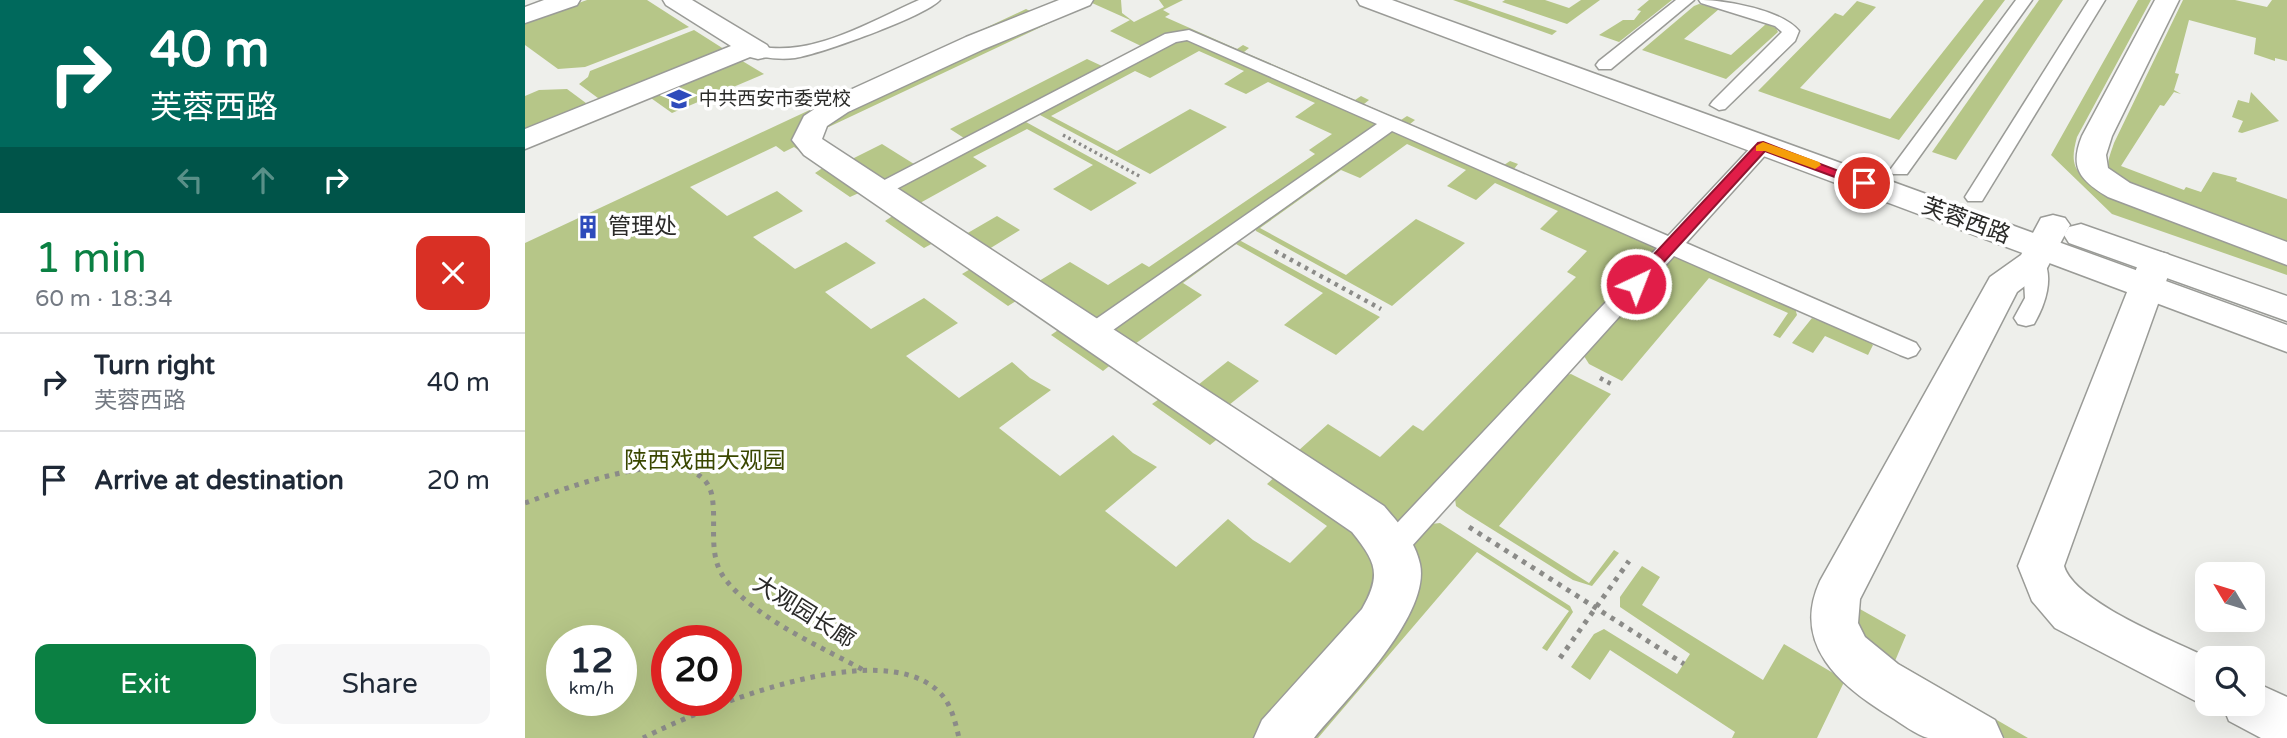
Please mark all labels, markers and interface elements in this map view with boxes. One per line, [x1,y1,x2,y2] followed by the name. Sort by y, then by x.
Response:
[150,21,269,80] text: 40 m
[35,28,126,119] icon: right
[665,85,693,113] school or university icon: 中共西安市委党校
[699,88,851,110] place label: 中共西安市委党校
[150,89,278,127] text: 芙蓉西路
[1834,153,1894,213] pin
[171,161,209,199] icon: left
[244,161,282,199] icon: ahead
[317,161,355,199] icon: right
[1845,164,1883,202] icon: arrive
[1918,192,2014,250] street label: 芙蓉西路
[574,213,602,241] building icon: 管理处
[608,213,677,241] place label: 管理处
[35,233,147,284] text: 1 min
[416,236,490,310] button: close
[1599,247,1673,321] position arrow
[35,285,173,313] text: 60 m · 18:34
[94,350,215,381] text: Turn right
[35,363,73,401] icon: right
[427,367,490,398] text: 40 m
[94,387,186,415] text: 芙蓉西路
[625,447,786,475] park label: 陕西戏曲大观园
[35,461,73,499] icon: arrive
[94,465,344,496] text: Arrive at destination
[427,465,490,496] text: 20 m
[2195,562,2265,632] north arrow
[2195,562,2265,716] map controls
[748,570,860,654] street label: 大观园长廊
[651,625,742,716] speed limit sign: 20
[570,640,613,682] text: 12
[35,644,256,724] button: Exit
[270,644,490,724] button: Share
[2195,646,2265,716] button: search
[569,677,614,699] text: km/h

